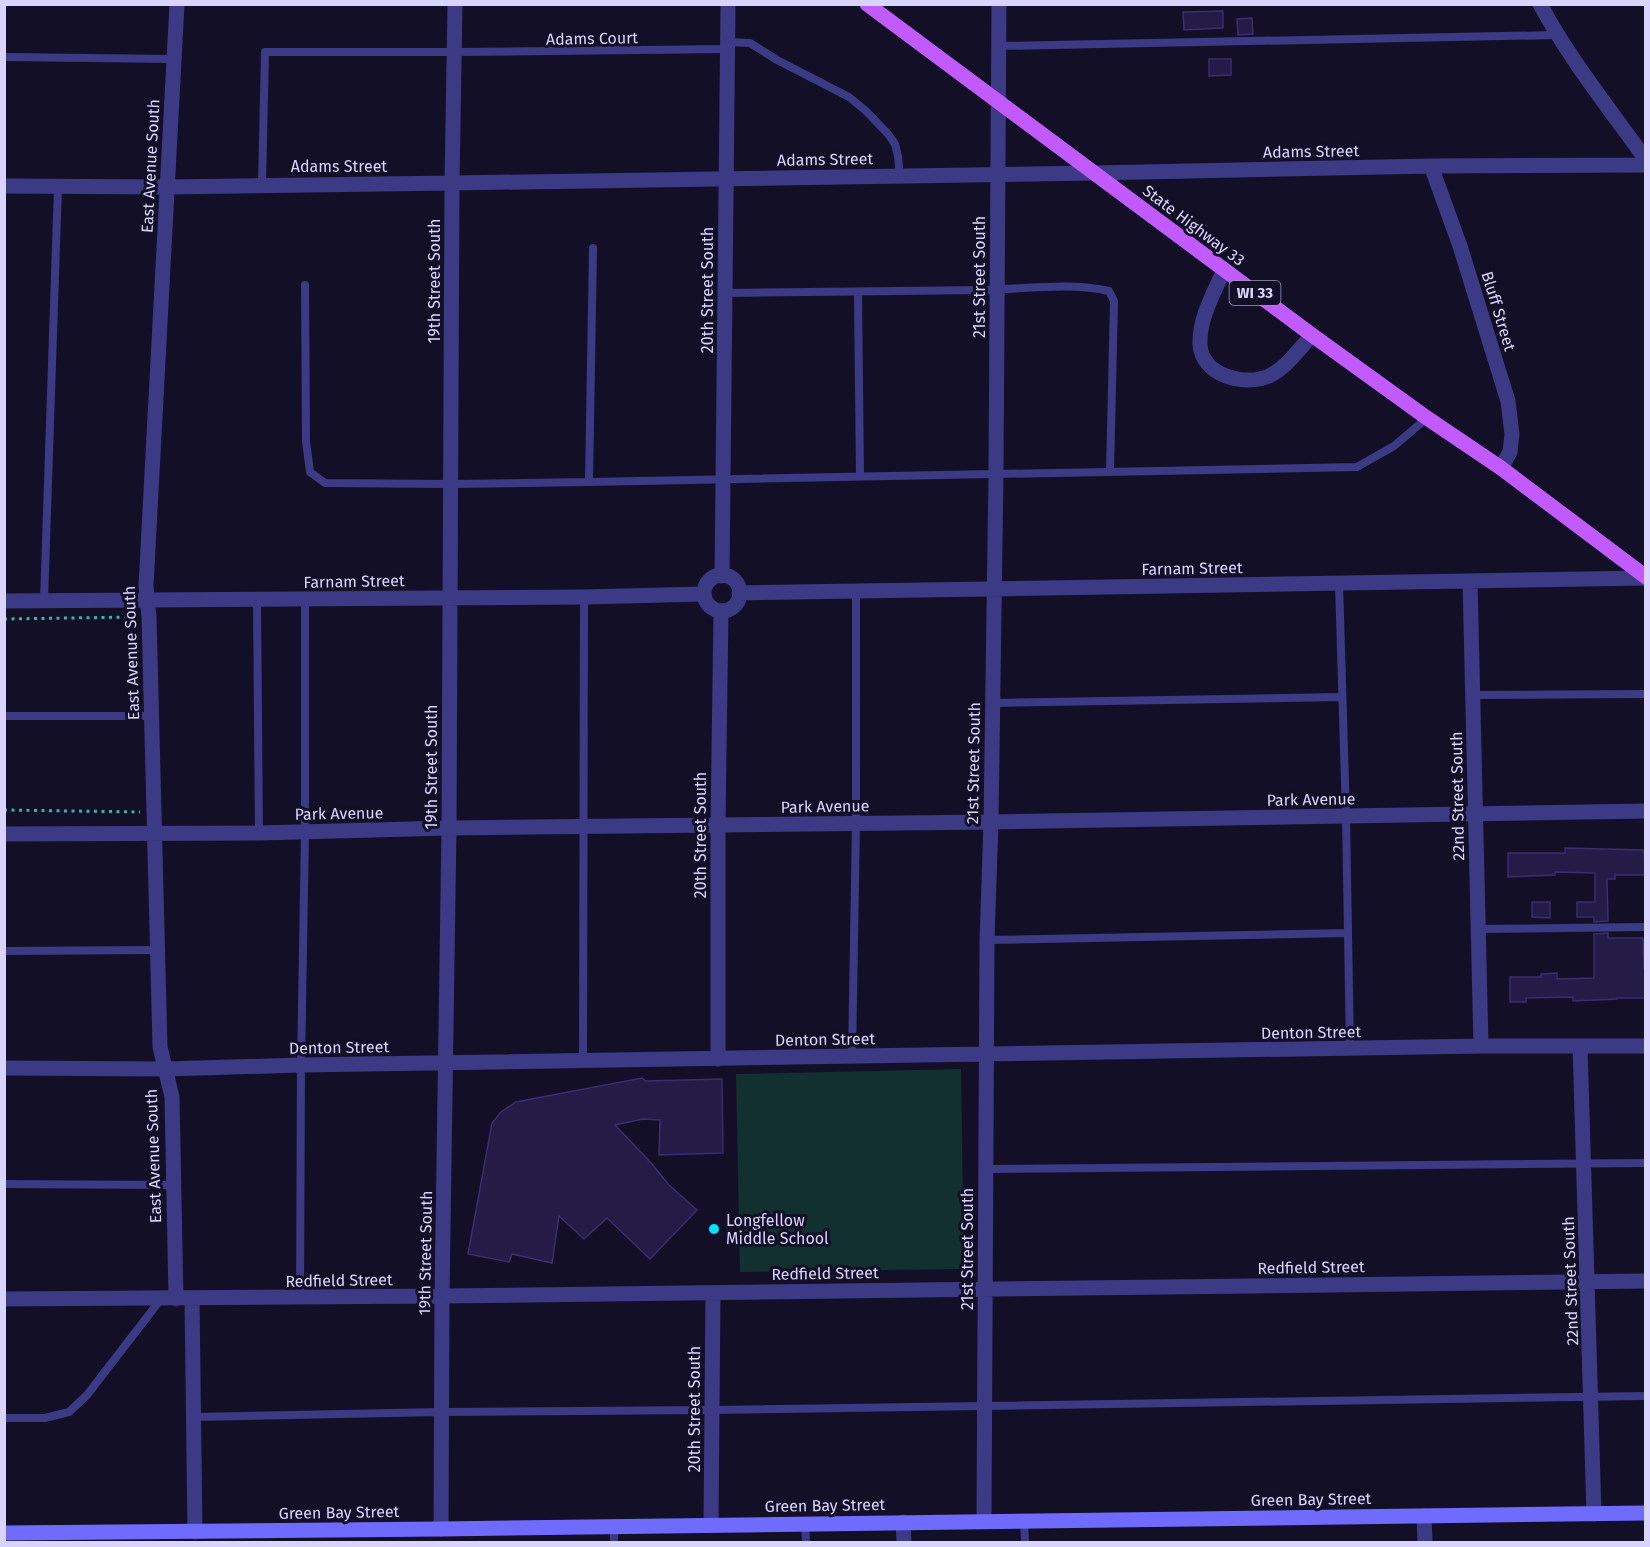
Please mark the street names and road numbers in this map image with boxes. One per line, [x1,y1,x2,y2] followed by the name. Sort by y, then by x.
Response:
[546,28,638,49] street label: Adams Court
[137,98,164,234] street label: East Avenue South
[1263,141,1360,162] street label: Adams Street
[777,149,874,170] street label: Adams Street
[291,157,387,176] street label: Adams Street
[1139,181,1248,270] street label: State Highway 33
[970,216,989,338] street label: 21st Street South
[425,219,444,343] street label: 19th Street South
[698,227,717,353] street label: 20th Street South
[1477,269,1520,353] street label: Bluff Street
[1230,281,1280,305] road number: WI 33
[1141,558,1243,579] street label: Farnam Street
[303,571,405,592] street label: Farnam Street
[120,586,143,720] street label: East Avenue South
[963,702,984,824] street label: 21st Street South
[422,705,441,829] street label: 19th Street South
[1447,731,1468,861] street label: 22nd Street South
[691,772,710,898] street label: 20th Street South
[1266,789,1356,810] street label: Park Avenue
[780,796,870,817] street label: Park Avenue
[294,803,384,824] street label: Park Avenue
[1261,1022,1362,1043] street label: Denton Street
[775,1029,876,1050] street label: Denton Street
[289,1037,390,1058] street label: Denton Street
[142,1089,165,1223] street label: East Avenue South
[958,1188,977,1310] street label: 21st Street South
[415,1190,436,1316] street label: 19th Street South
[1559,1216,1582,1346] street label: 22nd Street South
[1257,1257,1365,1278] street label: Redfield Street
[771,1263,879,1284] street label: Redfield Street
[285,1270,393,1291] street label: Redfield Street
[685,1346,704,1472] street label: 20th Street South
[1251,1489,1372,1510] street label: Green Bay Street
[765,1495,886,1516] street label: Green Bay Street
[279,1502,400,1523] street label: Green Bay Street

